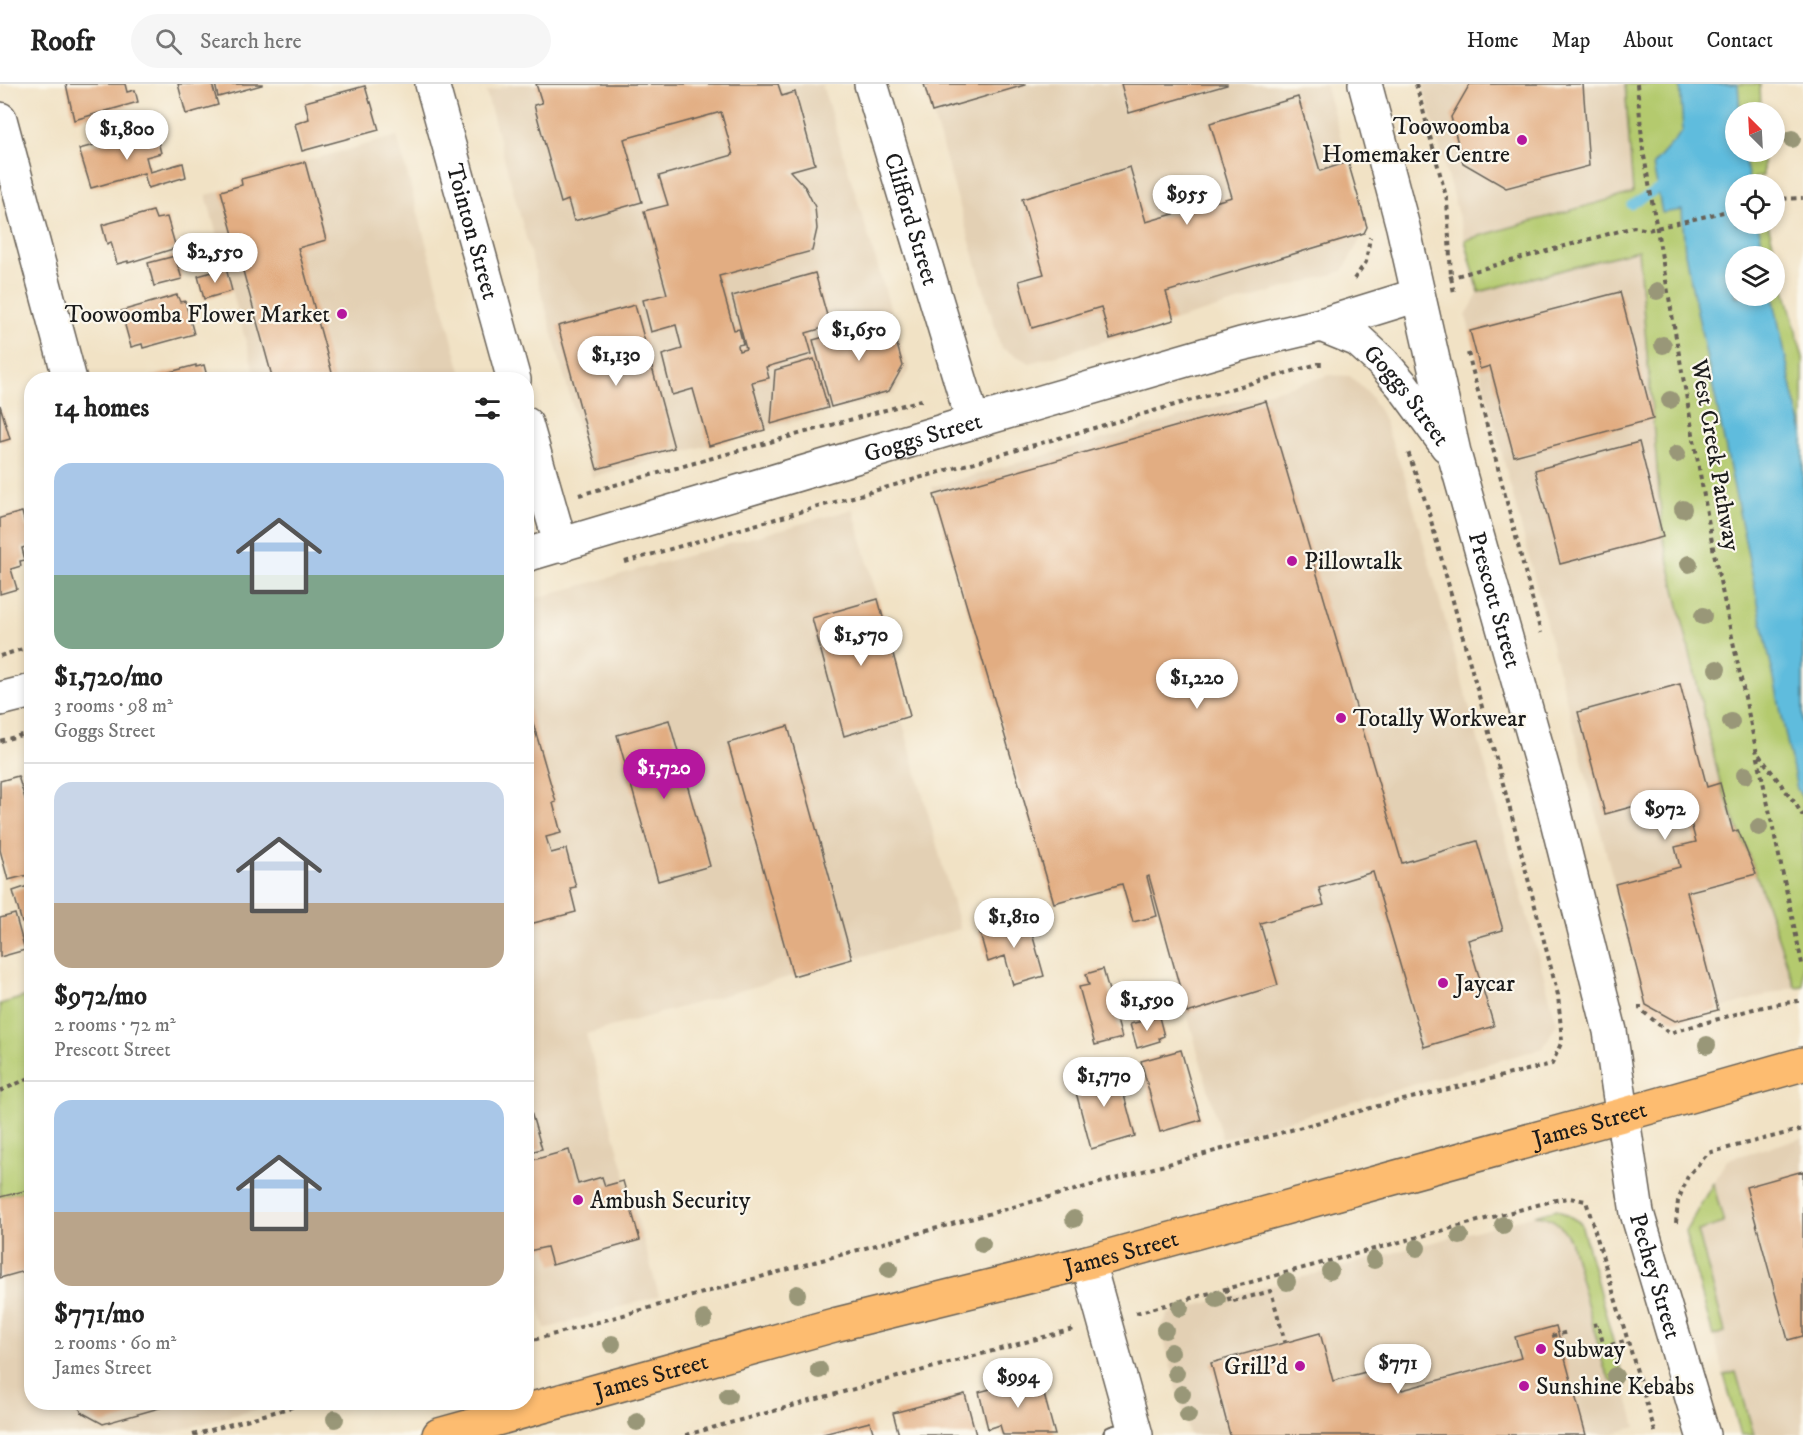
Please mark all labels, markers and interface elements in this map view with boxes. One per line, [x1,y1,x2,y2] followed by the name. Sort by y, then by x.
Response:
[131,14,551,68] search box
[30,24,95,59] text: Roofr
[152,25,185,58] icon: search
[200,28,302,55] text: Search here
[1467,28,1519,54] text: Home
[1552,28,1590,54] text: Map
[1623,28,1674,54] text: About
[1707,28,1773,54] text: Contact
[1725,102,1785,162] north arrow
[1725,102,1785,306] map controls
[78,110,176,161] pin: $1,800
[1322,112,1511,170] place label: Toowoomba Homemaker Centre
[99,117,155,142] text: $1,800
[1515,133,1529,147] marker: Toowoomba Homemaker Centre
[877,149,945,290] street label: Clifford Street
[439,160,505,303] street label: Tointon Street
[1725,174,1785,234] button: locate
[1151,175,1223,226] pin: $955
[1167,182,1207,207] text: $955
[166,233,264,284] pin: $2,550
[187,240,243,265] text: $2,550
[1725,246,1785,306] button: layers
[65,300,330,330] place label: Toowoomba Flower Market
[335,307,349,321] marker: Toowoomba Flower Market
[810,311,908,362] pin: $1,650
[832,318,886,343] text: $1,650
[567,336,665,387] pin: $1,130
[1357,339,1456,453] street label: Goggs Street
[591,343,641,368] text: $1,130
[1683,356,1747,554] street label: West Creek Pathway
[54,392,149,425] text: 14 homes
[471,392,504,425] icon: filters
[860,406,986,470] street label: Goggs Street
[225,502,333,610] icon: home
[1461,528,1528,672] street label: Prescott Street
[1304,547,1403,577] place label: Pillowtalk
[1285,554,1299,568] marker: Pillowtalk
[812,616,910,667] pin: $1,570
[834,623,888,648] text: $1,570
[1148,659,1246,710] pin: $1,220
[54,661,163,694] text: $1,720/mo
[1170,666,1224,691] text: $1,220
[54,694,173,719] text: 3 rooms · 98 m²
[1353,704,1526,734] place label: Totally Workwear
[1334,711,1348,725] marker: Totally Workwear
[54,719,155,744] text: Goggs Street
[615,749,713,800] pin: $1,720
[637,756,691,781] text: $1,720
[1629,790,1701,841] pin: $972
[1644,797,1686,822] text: $972
[225,821,333,929] icon: home
[965,898,1063,949] pin: $1,810
[988,905,1040,930] text: $1,810
[1453,969,1515,999] place label: Jaycar
[1436,976,1450,990] marker: Jaycar
[54,980,147,1013] text: $972/mo
[1098,981,1196,1032] pin: $1,590
[1120,988,1174,1013] text: $1,590
[54,1013,176,1038] text: 2 rooms · 72 m²
[54,1038,171,1063] text: Prescott Street
[1055,1057,1153,1108] pin: $1,770
[1077,1064,1131,1089] text: $1,770
[1528,1095,1651,1155] street label: James Street
[225,1139,333,1247] icon: home
[590,1186,751,1216] place label: Ambush Security
[571,1193,585,1207] marker: Ambush Security
[1622,1210,1688,1343] street label: Pechey Street
[1059,1224,1182,1284] street label: James Street
[54,1298,144,1331] text: $771/mo
[54,1331,176,1356] text: 2 rooms · 60 m²
[1553,1335,1626,1365] place label: Subway
[1534,1342,1548,1356] marker: Subway
[1362,1344,1434,1395] pin: $771
[589,1347,712,1408] street label: James Street
[1378,1351,1418,1376] text: $771
[1224,1352,1288,1382] place label: Grill'd
[54,1356,152,1381] text: James Street
[982,1358,1054,1409] pin: $994
[1293,1359,1307,1373] marker: Grill'd
[997,1365,1039,1390] text: $994
[1536,1372,1694,1402] place label: Sunshine Kebabs
[1517,1379,1531,1393] marker: Sunshine Kebabs

